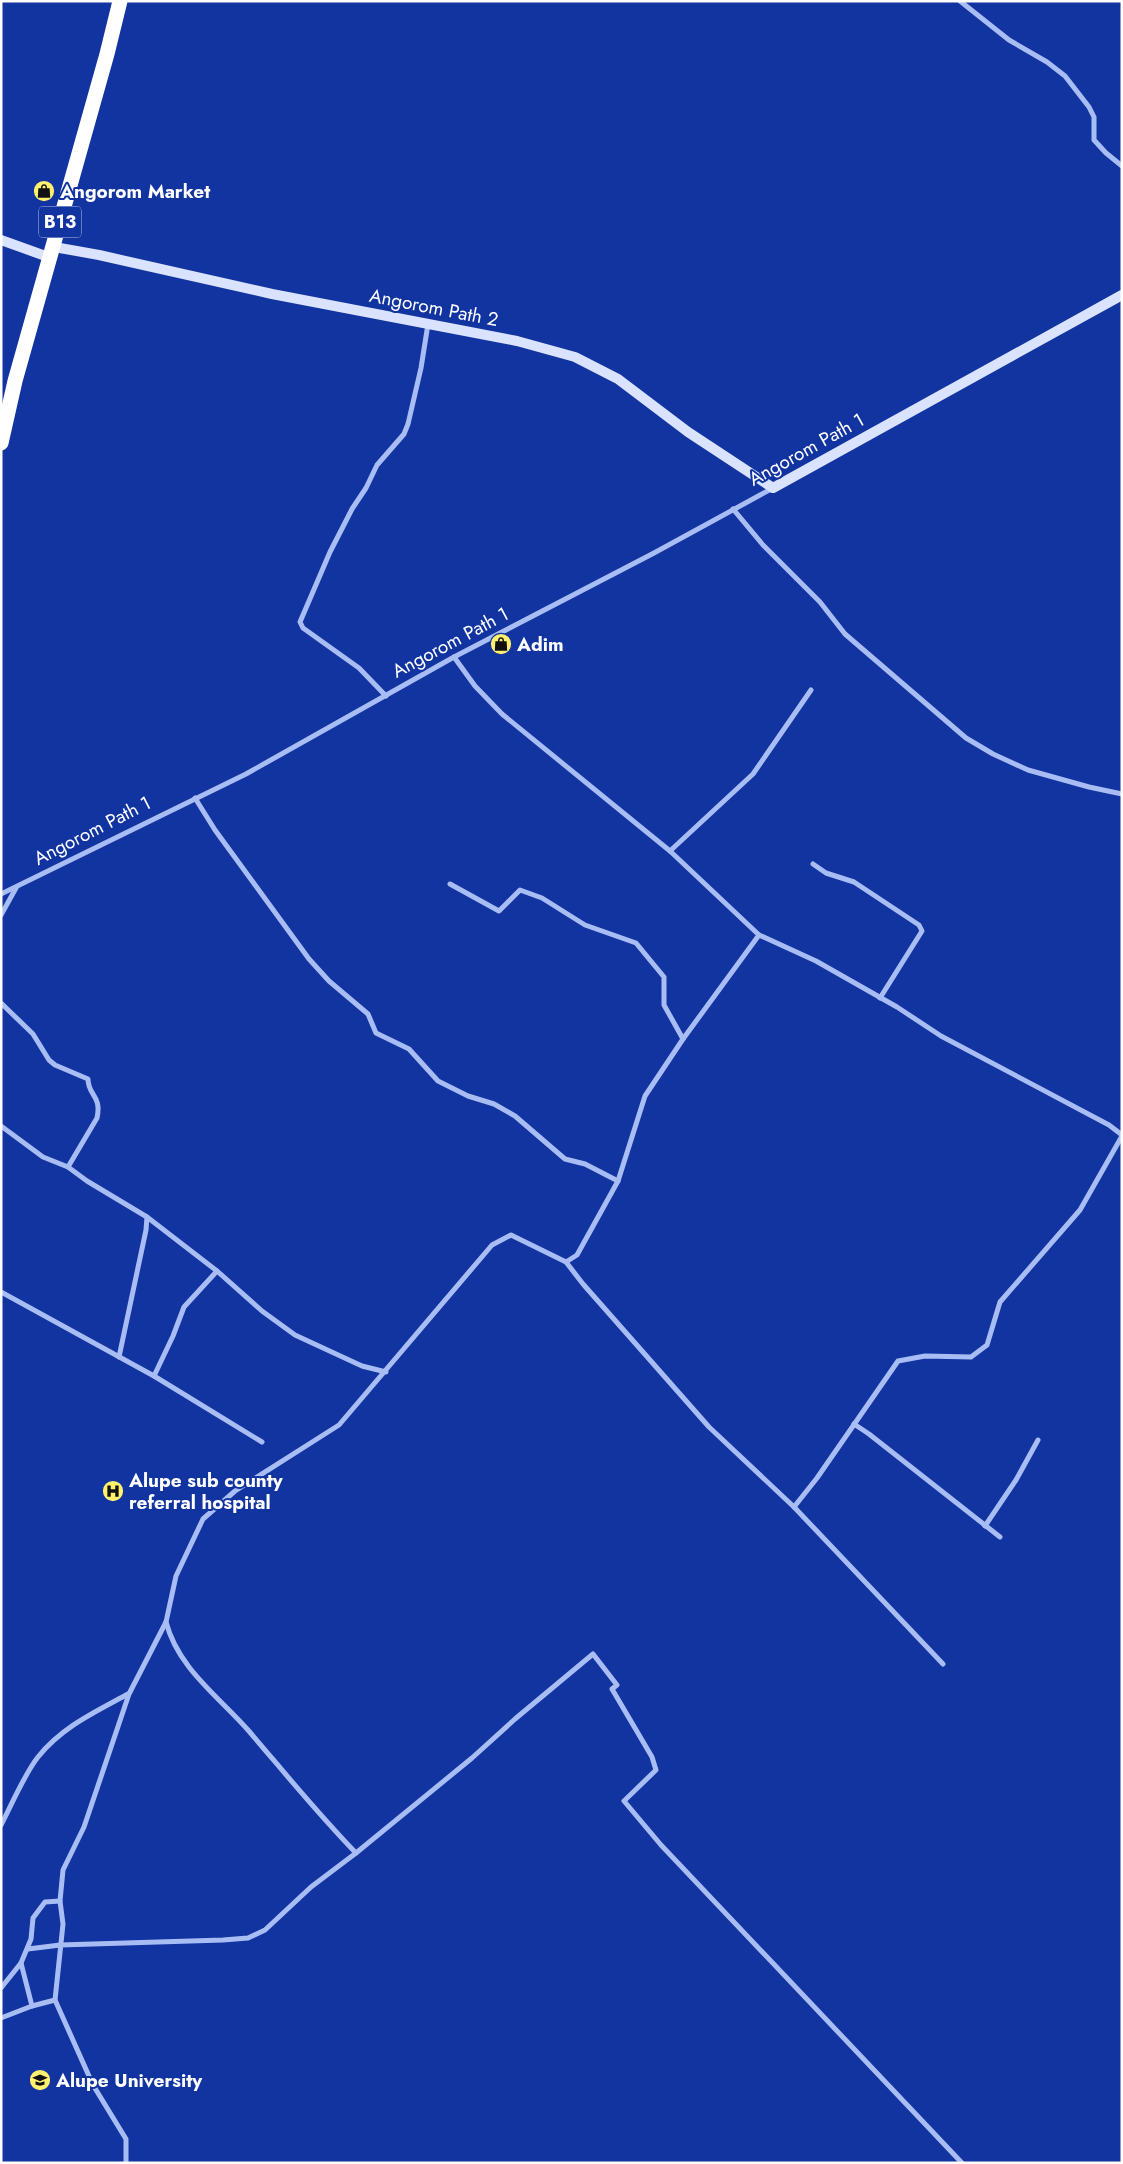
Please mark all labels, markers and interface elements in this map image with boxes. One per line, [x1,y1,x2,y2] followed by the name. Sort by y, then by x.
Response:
[59,178,210,205] place label: Angorom Market
[32,179,56,203] shop icon: Angorom Market
[39,206,81,238] road number: B13
[367,282,501,333] street label: Angorom Path 2
[743,406,869,492] street label: Angorom Path 1
[387,600,513,685] street label: Angorom Path 1
[516,631,564,658] place label: Adim
[489,632,513,656] shop icon: Adim
[29,789,156,872] street label: Angorom Path 1
[128,1467,284,1516] place label: Alupe sub county referral hospital
[101,1479,125,1503] hospital icon: Alupe sub county referral hospital
[55,2067,203,2094] place label: Alupe University
[28,2068,52,2092] school or university icon: Alupe University

